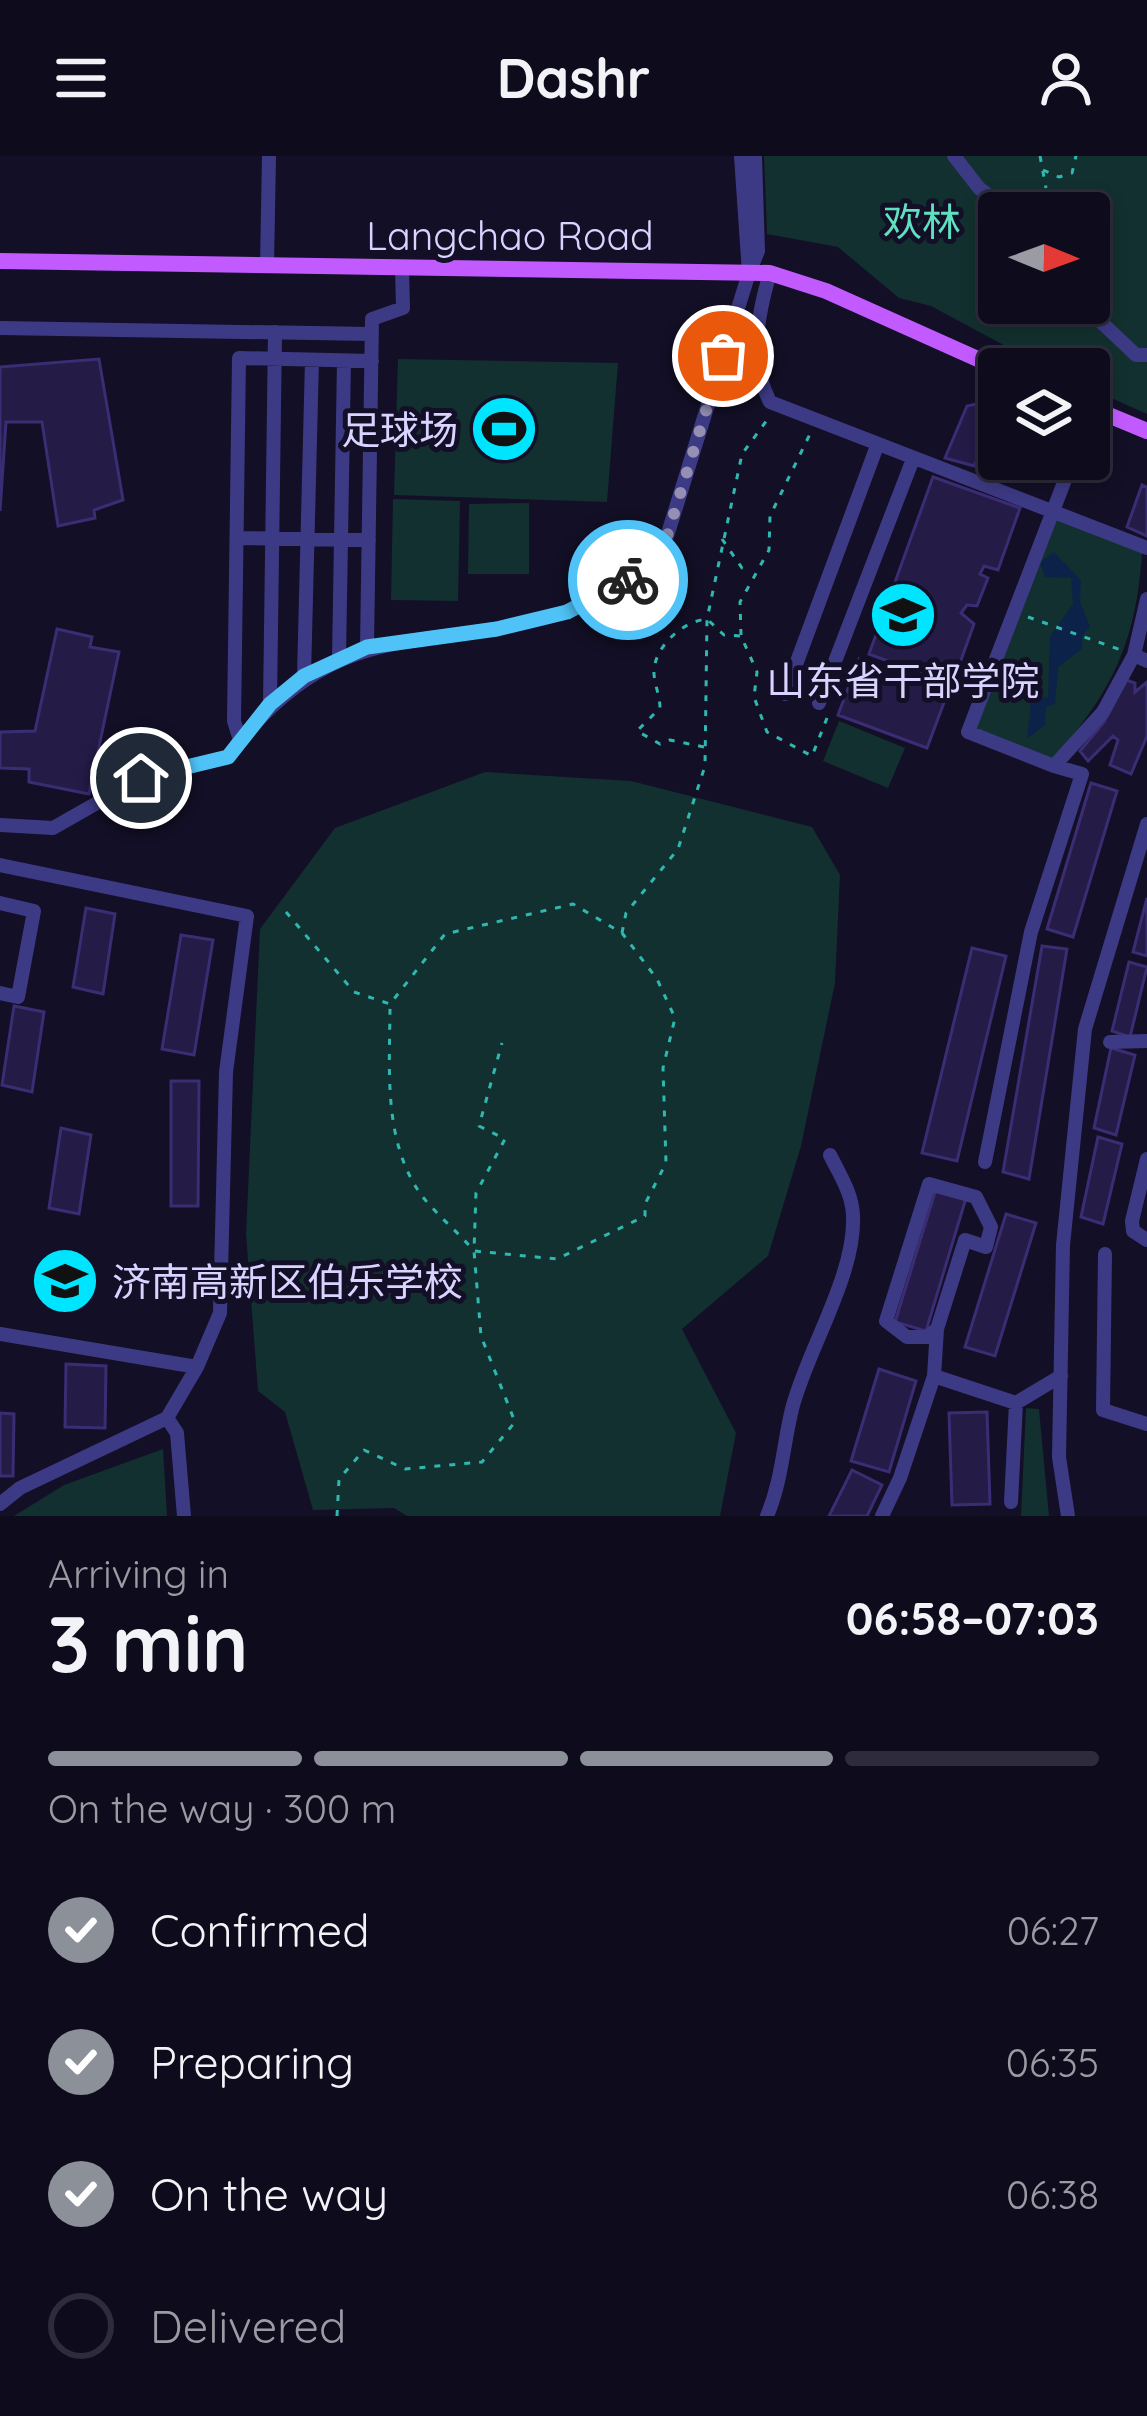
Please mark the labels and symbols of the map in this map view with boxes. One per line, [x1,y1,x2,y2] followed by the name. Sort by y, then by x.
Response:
[978,192,1110,324] north arrow
[883,197,961,246] park label: 欢林
[366,211,654,260] street label: Langchao Road
[672,305,774,407] pin
[469,394,539,464] sports icon: 足球场
[341,405,458,454] place label: 足球场
[568,520,688,640] courier
[868,580,938,650] school or university icon: 山东省干部学院
[766,656,1040,705] place label: 山东省干部学院
[90,727,192,829] pin
[30,1246,100,1316] school or university icon: 济南高新区伯乐学校
[112,1257,463,1306] place label: 济南高新区伯乐学校

